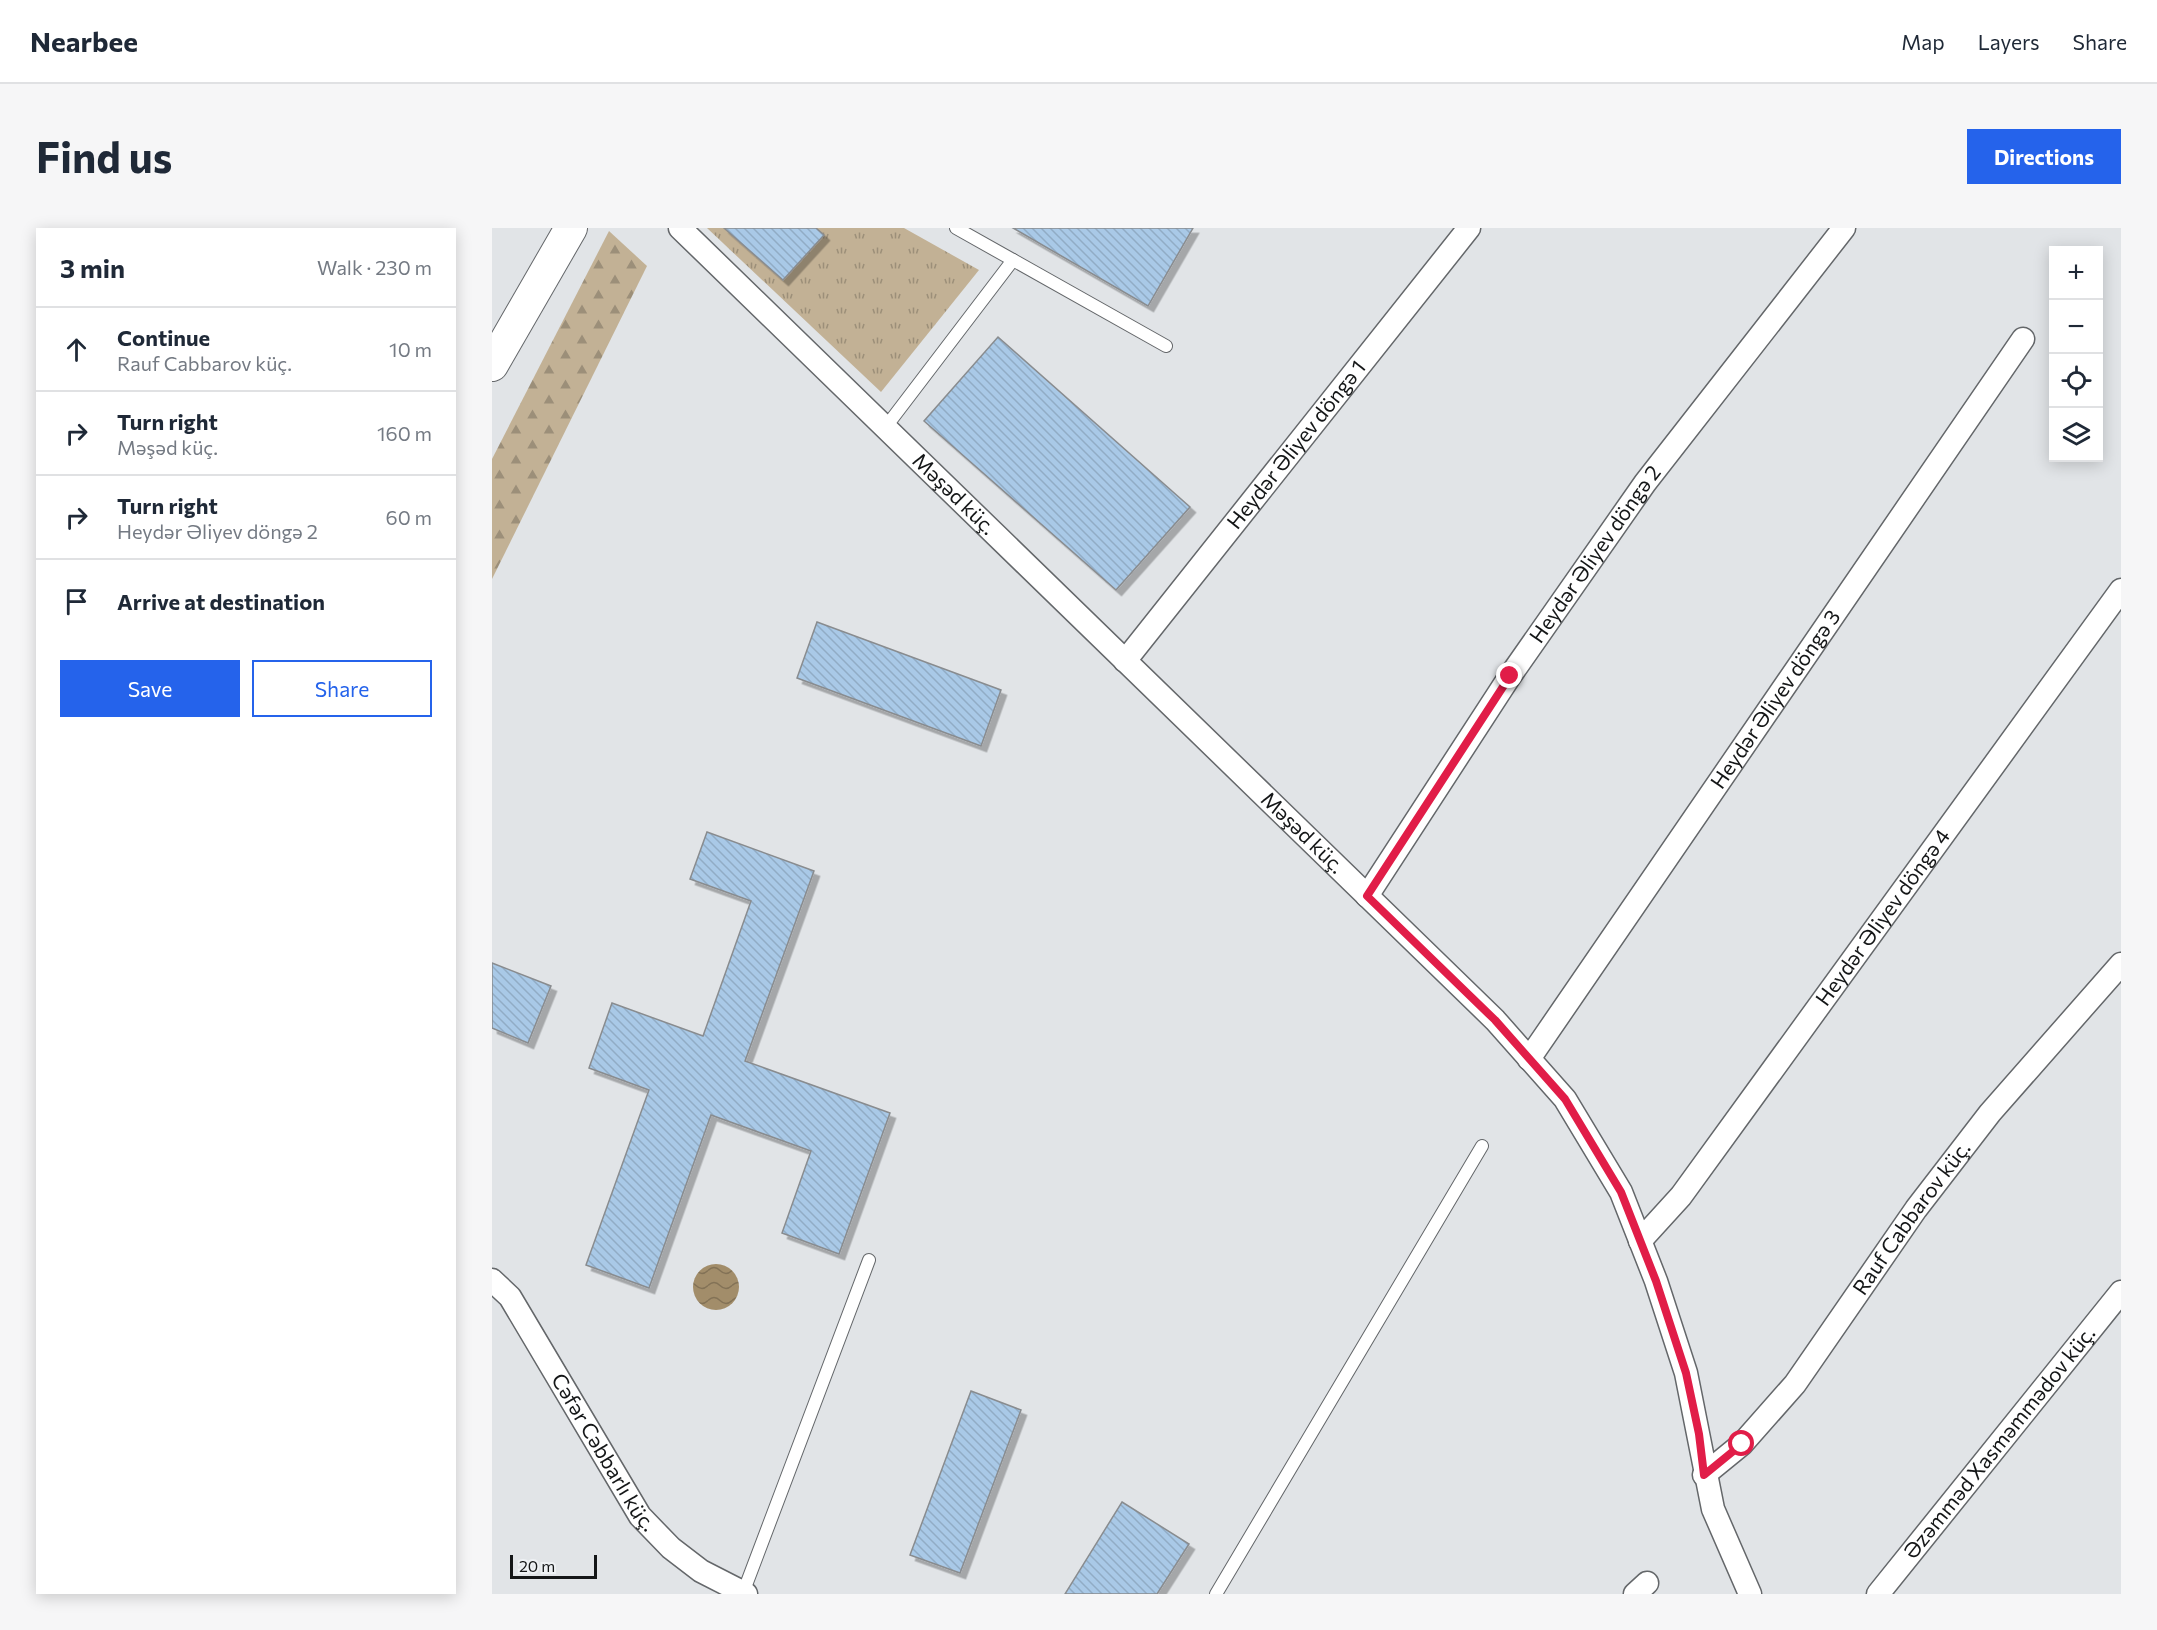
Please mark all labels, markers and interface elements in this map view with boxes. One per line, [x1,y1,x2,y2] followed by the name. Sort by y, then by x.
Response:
[30,24,138,58] text: Nearbee
[1901,29,1945,54] text: Map
[1978,29,2040,54] text: Layers
[2073,29,2127,54] text: Share
[1967,129,2121,184] button: Directions
[36,130,172,182] text: Find us
[2049,246,2103,462] map controls
[2049,246,2103,300] button: +
[60,252,125,283] text: 3 min
[317,255,432,279] text: Walk · 230 m
[2049,300,2103,354] button: −
[117,324,210,351] text: Continue
[60,333,93,366] icon: ahead
[389,337,432,361] text: 10 m
[117,351,292,375] text: Rauf Cabbarov küç.
[2049,354,2103,408] button: locate
[1221,355,1370,533] street label: Heydər Əliyev döngə 1
[117,408,218,435] text: Turn right
[2049,408,2103,462] button: layers
[60,417,93,450] icon: right
[377,421,432,445] text: 160 m
[117,435,218,459] text: Məşəd küç.
[908,447,1002,539] street label: Məşəd küç.
[1523,460,1665,647] street label: Heydər Əliyev döngə 2
[117,492,218,519] text: Turn right
[60,501,93,534] icon: right
[386,505,432,529] text: 60 m
[117,519,318,543] text: Heydər Əliyev döngə 2
[60,585,93,618] icon: arrive
[117,588,325,615] text: Arrive at destination
[1704,604,1845,793] street label: Heydər Əliyev döngə 3
[60,660,240,717] button: Save
[252,660,432,717] button: Share
[1496,662,1522,688] route end
[1257,786,1350,878] street label: Məşəd küç.
[1810,823,1955,1010] street label: Heydər Əliyev döngə 4
[1847,1135,1975,1299] street label: Rauf Cabbarov küç.
[1897,1321,2100,1563] street label: Əzəmməd Xasməmmədov küç.
[547,1368,662,1536] street label: Cəfər Cəbbarlı küç.
[1728,1430,1754,1456] route start
[510,1552,597,1580] scale bar
[519,1556,555,1575] text: 20 m

